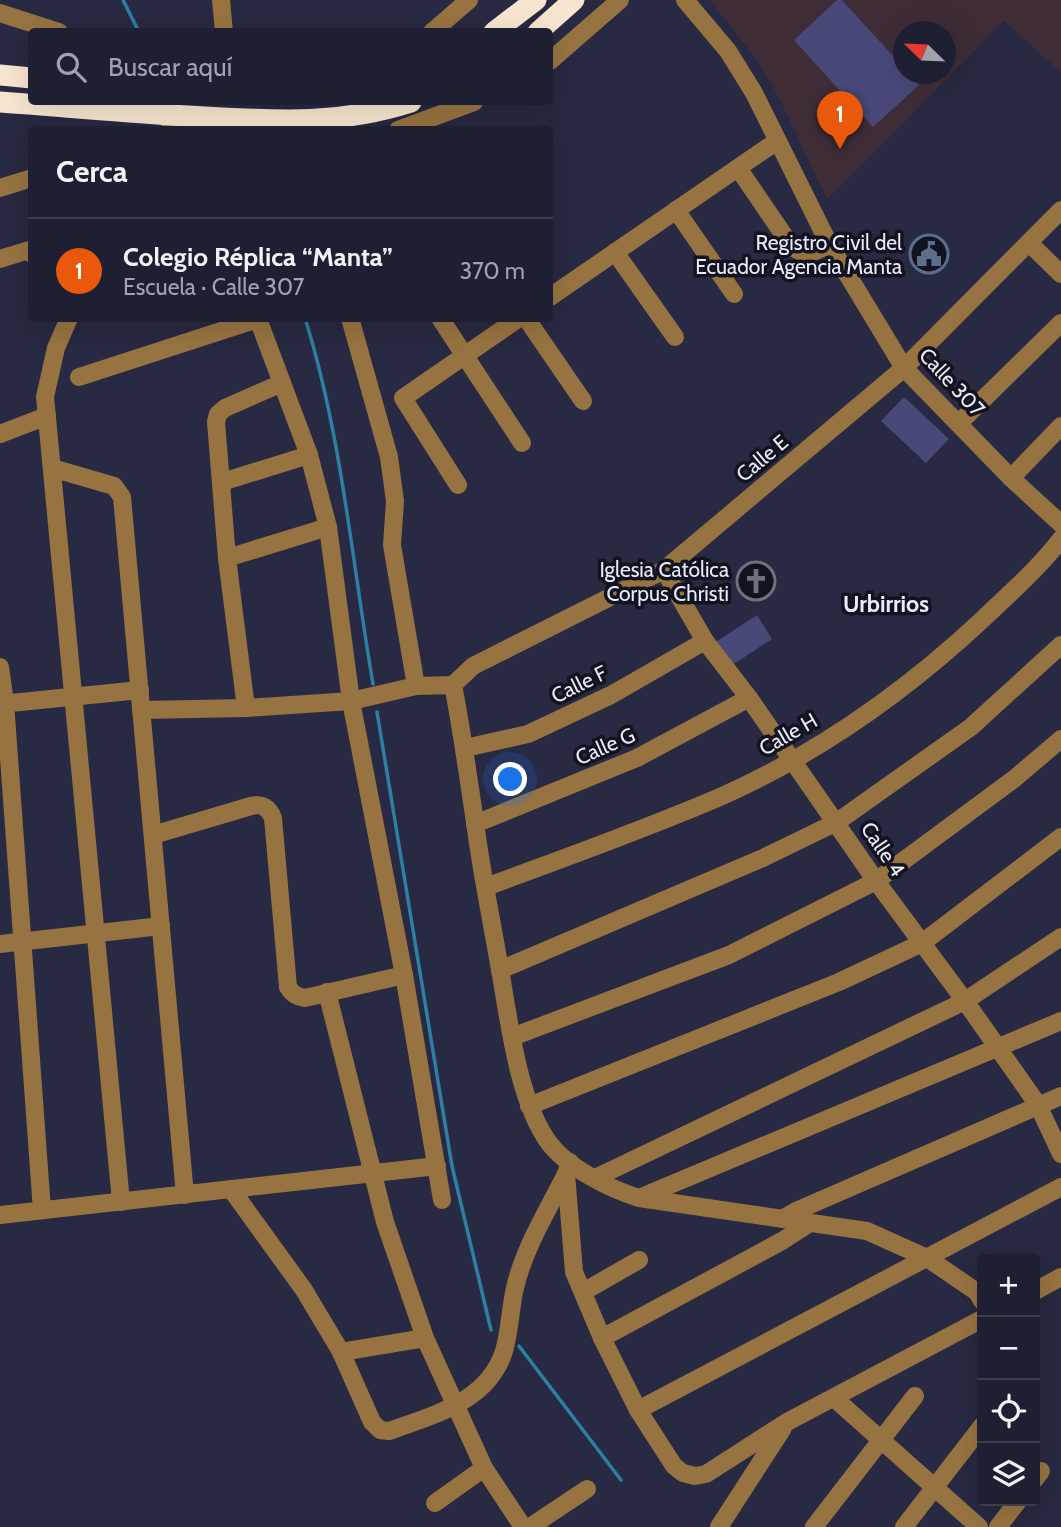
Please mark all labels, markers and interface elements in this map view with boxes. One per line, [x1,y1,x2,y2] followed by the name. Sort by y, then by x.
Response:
[893,21,956,84] north arrow
[28,28,553,105] search box
[52,48,90,86] icon: search
[108,51,232,83] text: Buscar aquí
[817,91,863,149] pin: 1
[56,153,128,190] text: Cerca
[695,230,902,279] place label: Registro Civil del Ecuador Agencia Manta
[908,233,950,275] public building icon: Registro Civil del Ecuador Agencia Manta
[123,241,393,273] text: Colegio Réplica “Manta”
[75,257,83,285] text: 1
[460,257,525,285] text: 370 m
[123,273,304,301] text: Escuela · Calle 307
[914,343,990,422] street label: Calle 307
[731,429,793,487] street label: Calle E
[600,557,729,606] place label: Iglesia Católica Corpus Christi
[735,560,777,602] church icon: Iglesia Católica Corpus Christi
[843,590,929,618] district label: Urbirrios
[547,660,611,708] street label: Calle F
[754,707,822,761] street label: Calle H
[571,722,639,770] street label: Calle G
[493,762,527,796] your location
[856,817,910,881] street label: Calle 4
[977,1254,1040,1506] map controls
[977,1254,1040,1317] button: +
[977,1317,1040,1380] button: −
[977,1380,1040,1443] button: locate
[977,1443,1040,1506] button: layers

